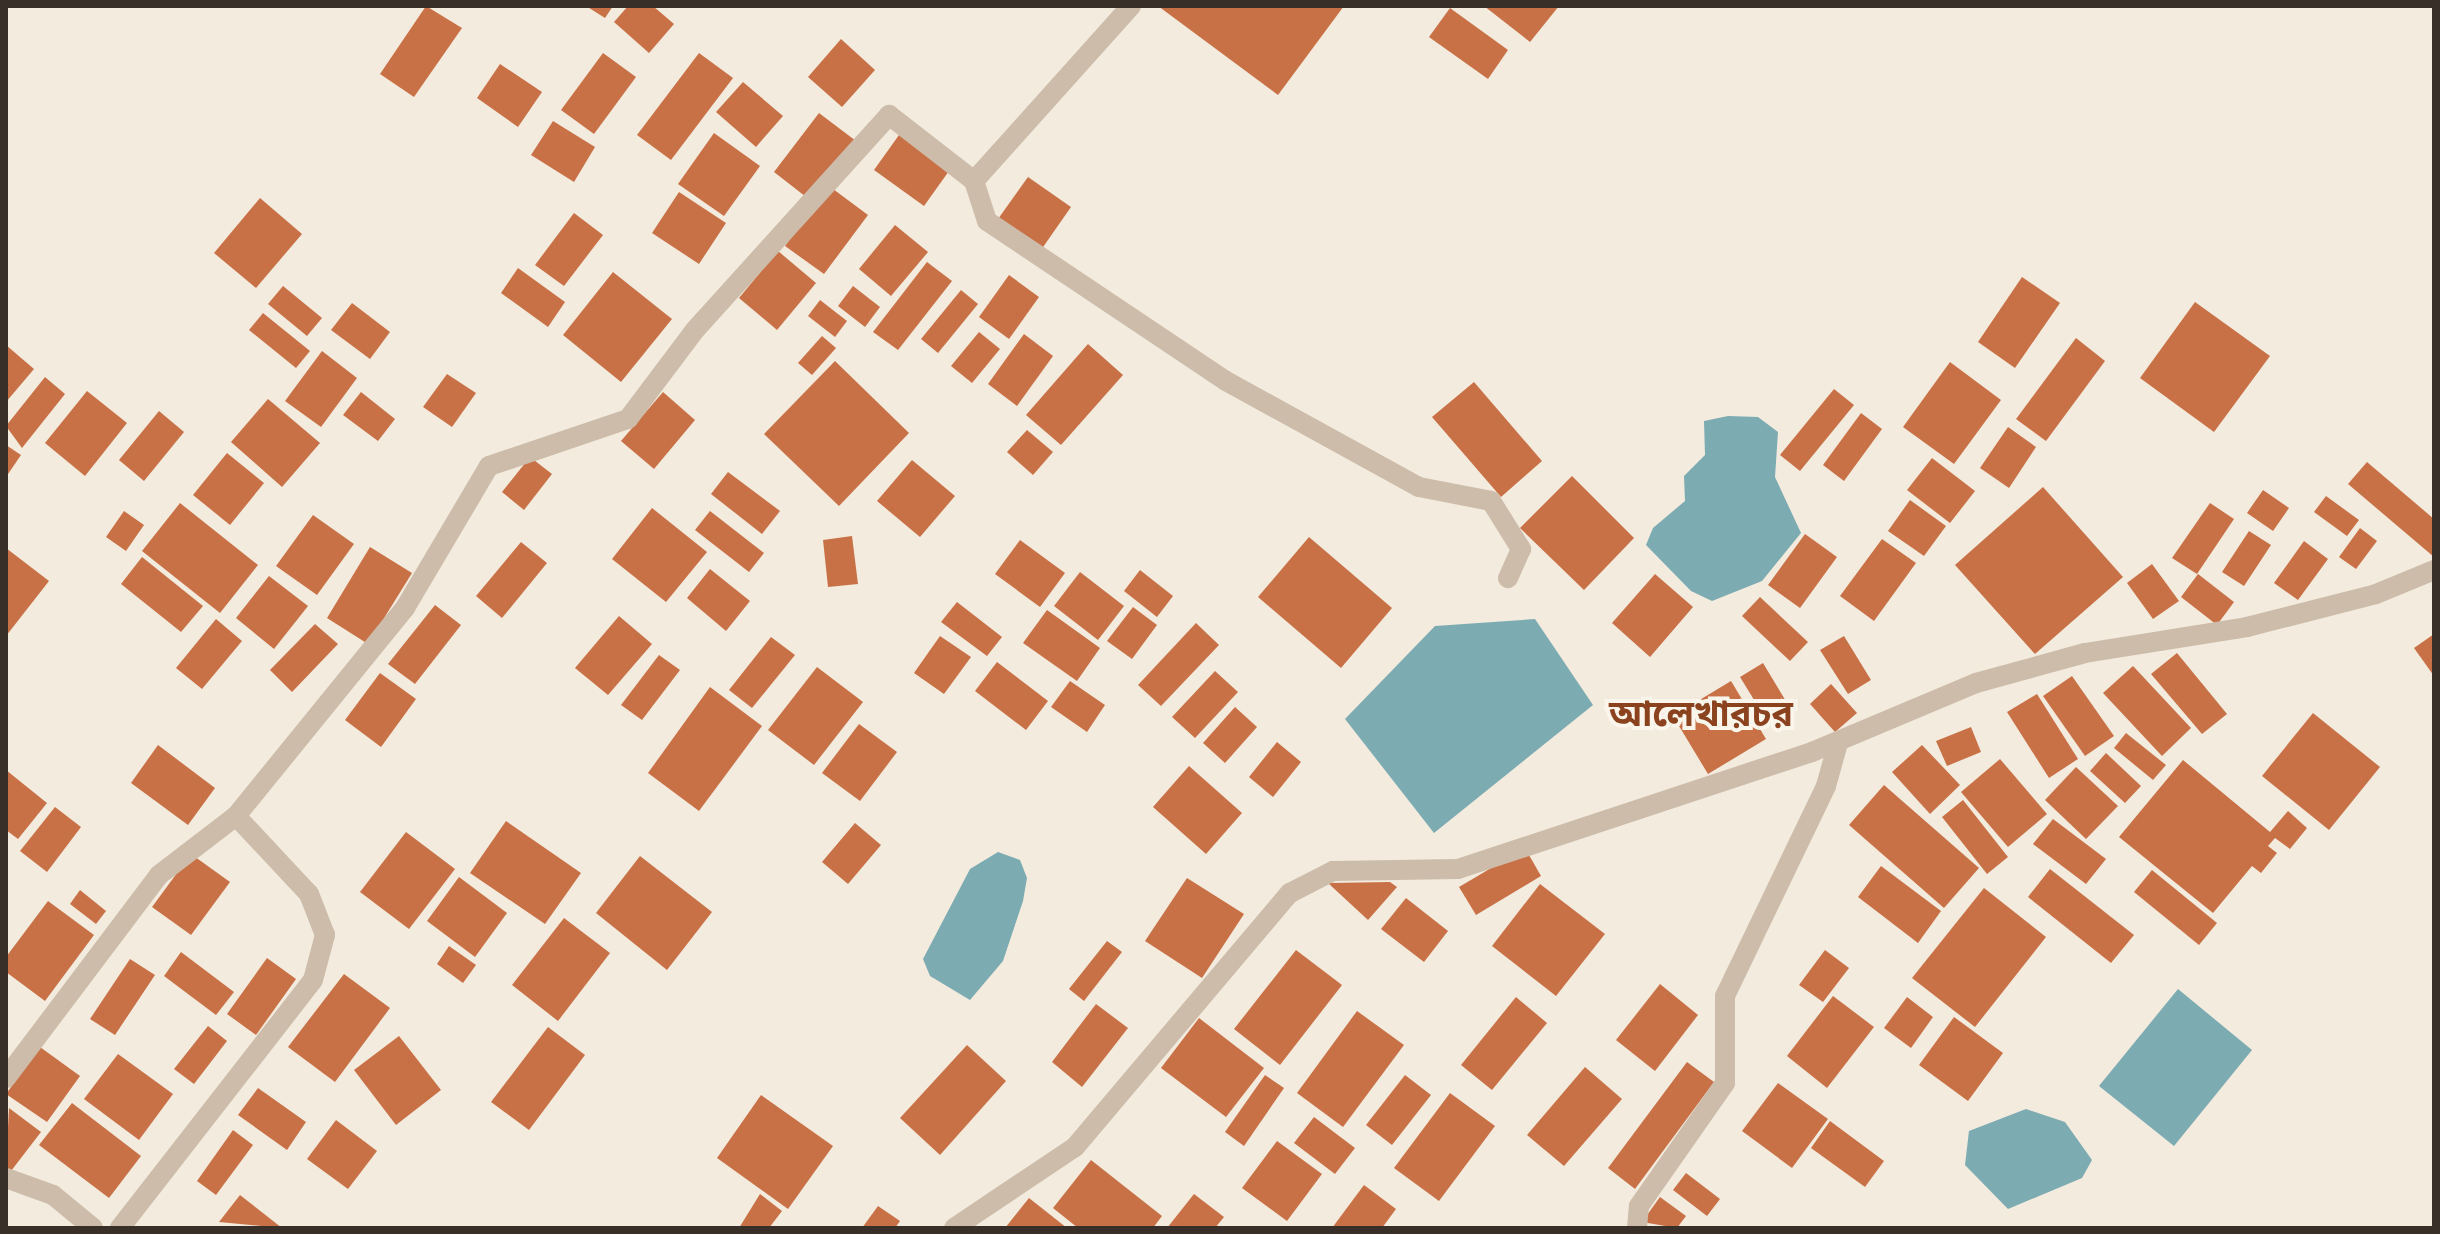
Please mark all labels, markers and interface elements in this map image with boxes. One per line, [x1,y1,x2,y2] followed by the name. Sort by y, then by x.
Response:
[1609,692,1793,736] district label: আলেখারচর

